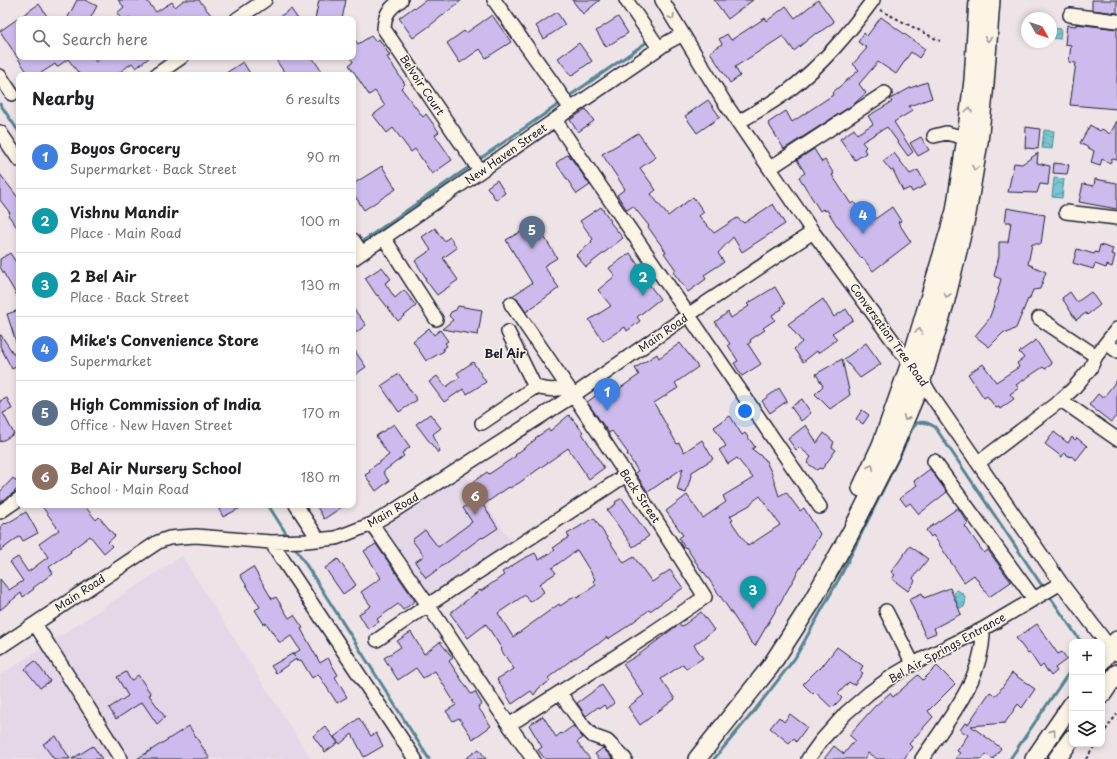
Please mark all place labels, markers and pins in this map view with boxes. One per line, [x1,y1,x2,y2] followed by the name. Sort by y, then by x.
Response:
[850,201,876,234] pin: 4
[519,216,545,249] pin: 5
[630,263,656,296] pin: 2
[594,378,620,411] pin: 1
[462,482,488,515] pin: 6
[740,576,766,609] pin: 3

